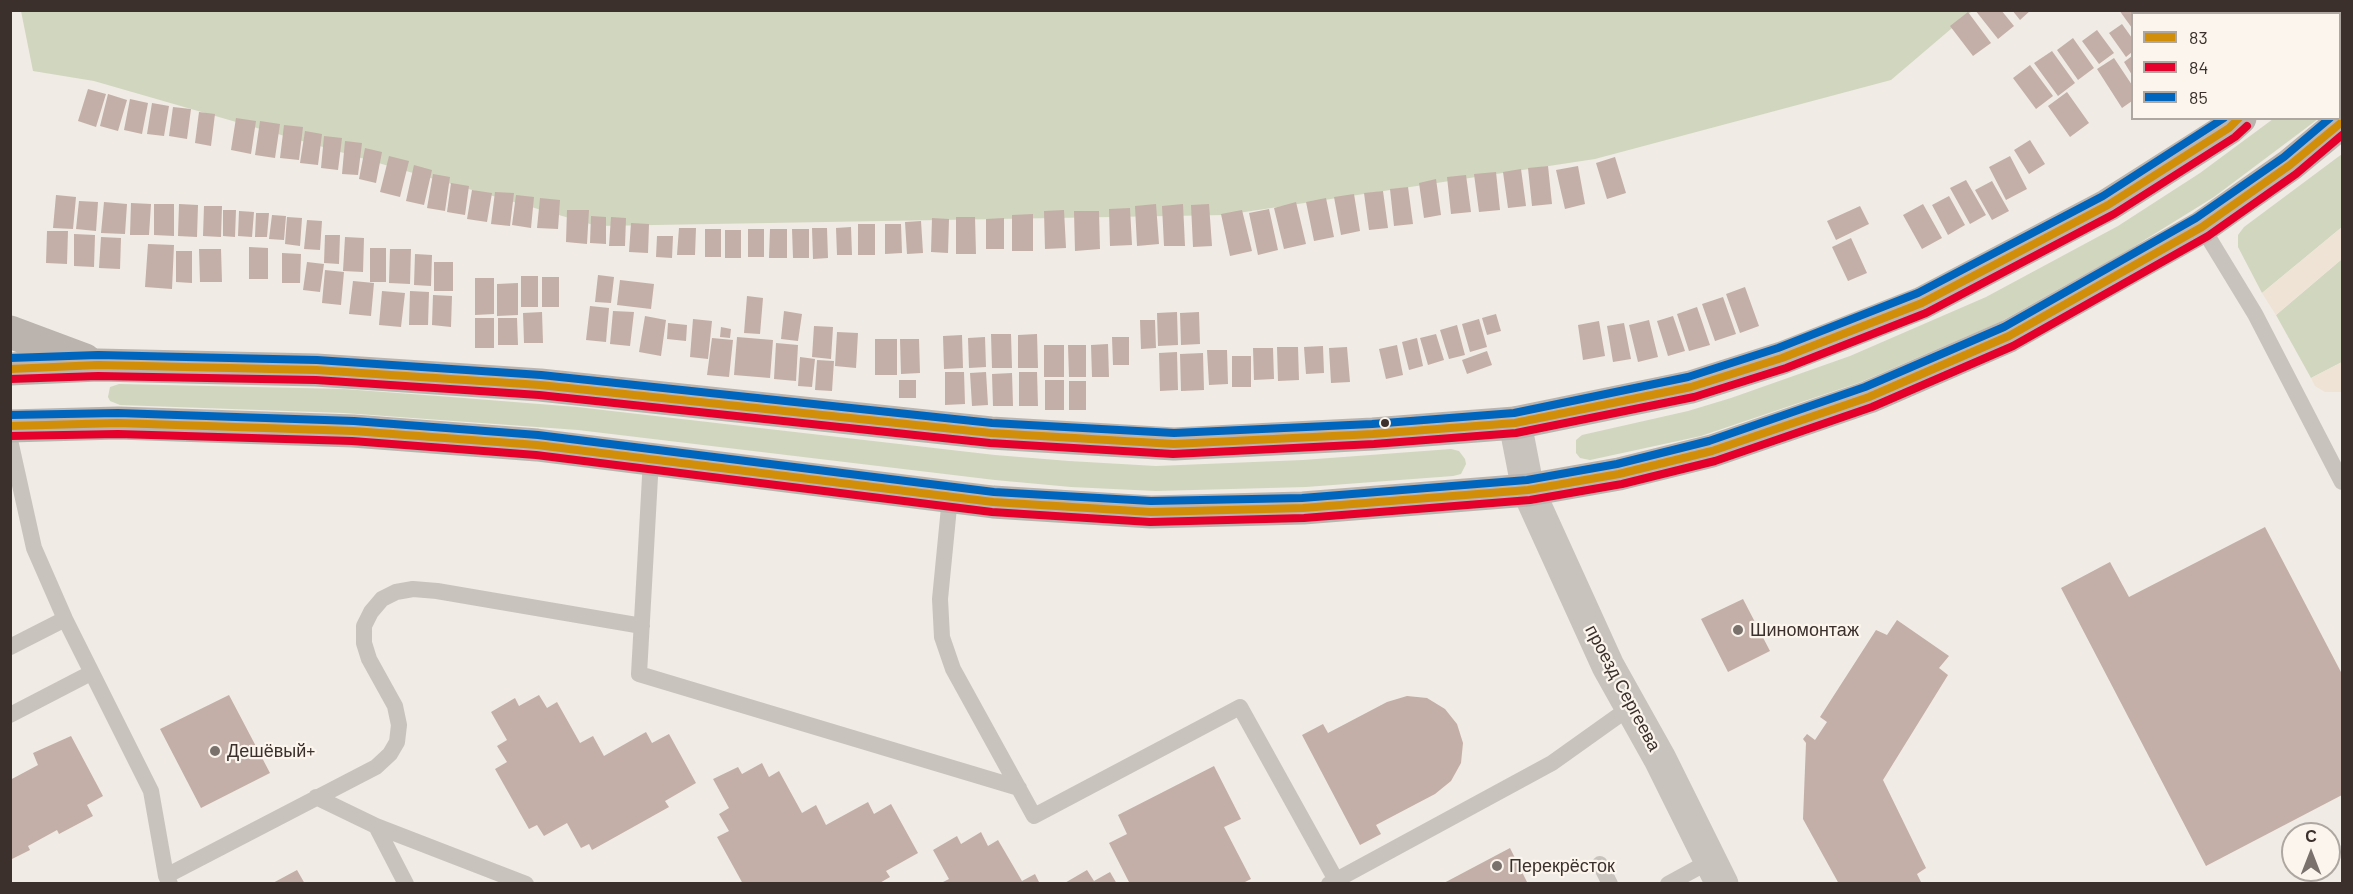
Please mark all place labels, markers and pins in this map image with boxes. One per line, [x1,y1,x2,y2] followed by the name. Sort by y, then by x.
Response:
[1379,417,1391,429] unlabelled marker
[1750,619,1859,641] place label: Шиномонтаж
[1731,623,1745,637] marker: Шиномонтаж
[227,740,315,762] place label: Дешёвый+
[208,744,222,758] marker: Дешёвый+
[1509,855,1615,877] place label: Перекрёсток
[1490,859,1504,873] marker: Перекрёсток

